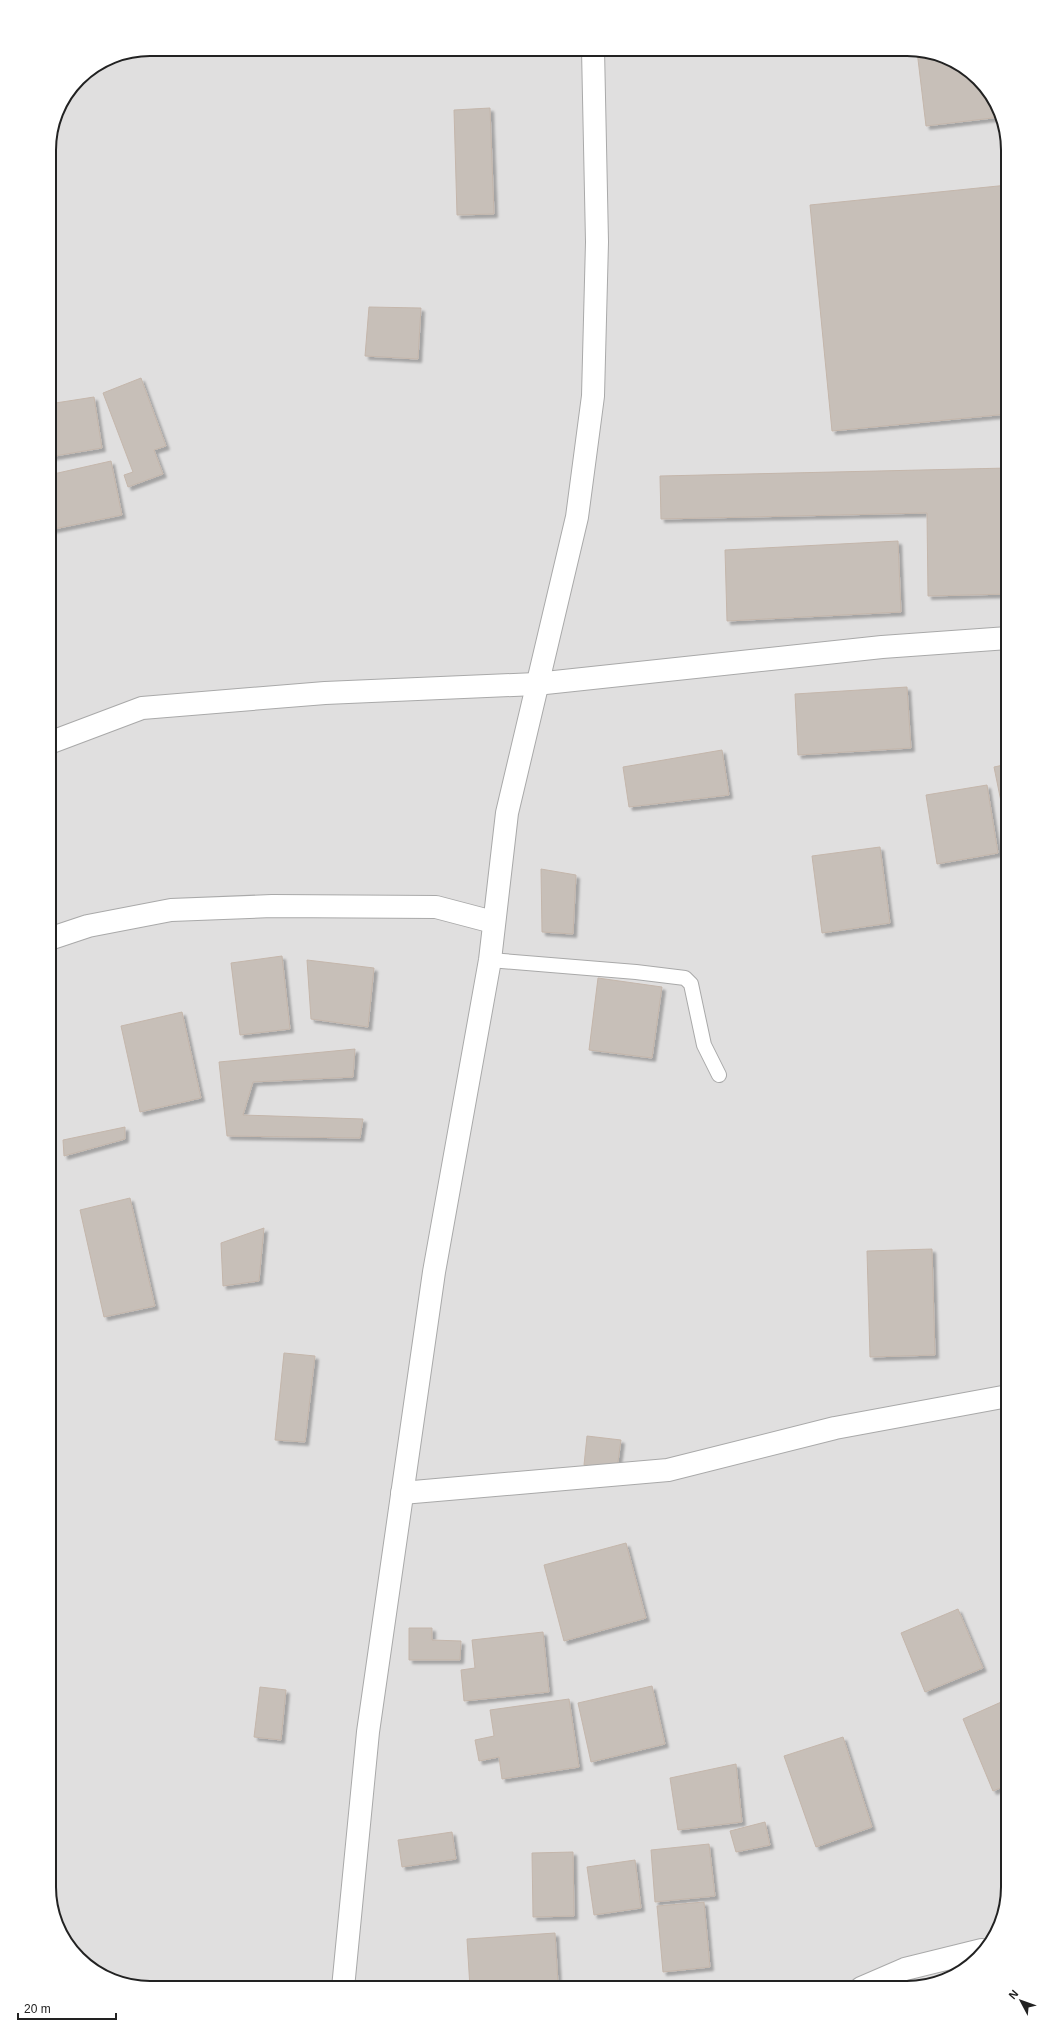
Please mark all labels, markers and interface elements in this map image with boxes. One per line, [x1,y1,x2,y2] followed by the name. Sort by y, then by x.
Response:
[1001,1981,1041,2021] north arrow
[1006,1987,1021,2001] text: N
[18,1995,116,2021] scale bar
[24,2002,51,2016] text: 20 m

